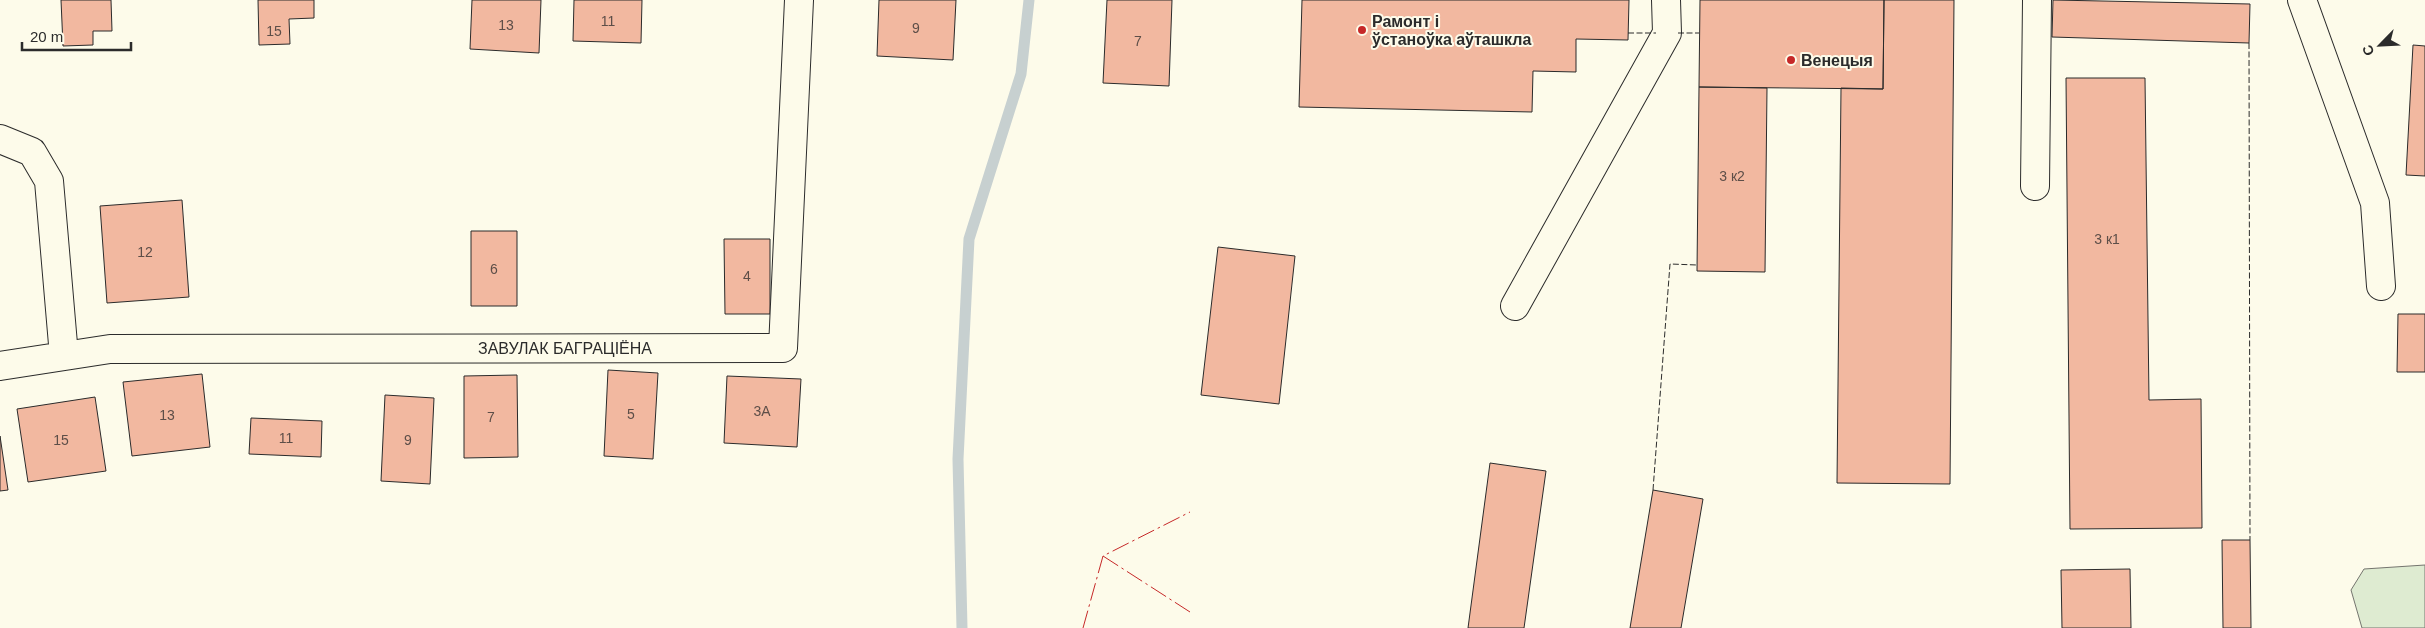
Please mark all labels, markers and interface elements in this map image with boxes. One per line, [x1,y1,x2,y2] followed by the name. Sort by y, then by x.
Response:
[601,13,615,29] house number: 11
[1372,13,1531,48] place label: Рамонт і ўстаноўка аўташкла
[498,17,514,33] house number: 13
[22,20,131,52] scale bar
[912,20,920,36] house number: 9
[2355,20,2405,70] north arrow
[266,23,282,39] house number: 15
[1356,24,1368,36] marker: Рамонт і ўстаноўка аўташкла
[30,28,63,45] text: 20 m
[1134,33,1142,49] house number: 7
[2359,42,2377,58] text: С
[1801,52,1873,69] place label: Венецыя
[1785,54,1797,66] marker: Венецыя
[1719,168,1745,184] house number: 3 к2
[2094,231,2120,247] house number: 3 к1
[137,244,153,260] house number: 12
[490,261,498,277] house number: 6
[743,268,751,284] house number: 4
[478,340,652,357] street label: ЗАВУЛАК БАГРАЦІЁНА
[753,403,771,419] house number: 3А
[627,406,635,422] house number: 5
[159,407,175,423] house number: 13
[487,409,495,425] house number: 7
[279,430,293,446] house number: 11
[53,432,69,448] house number: 15
[404,432,412,448] house number: 9

